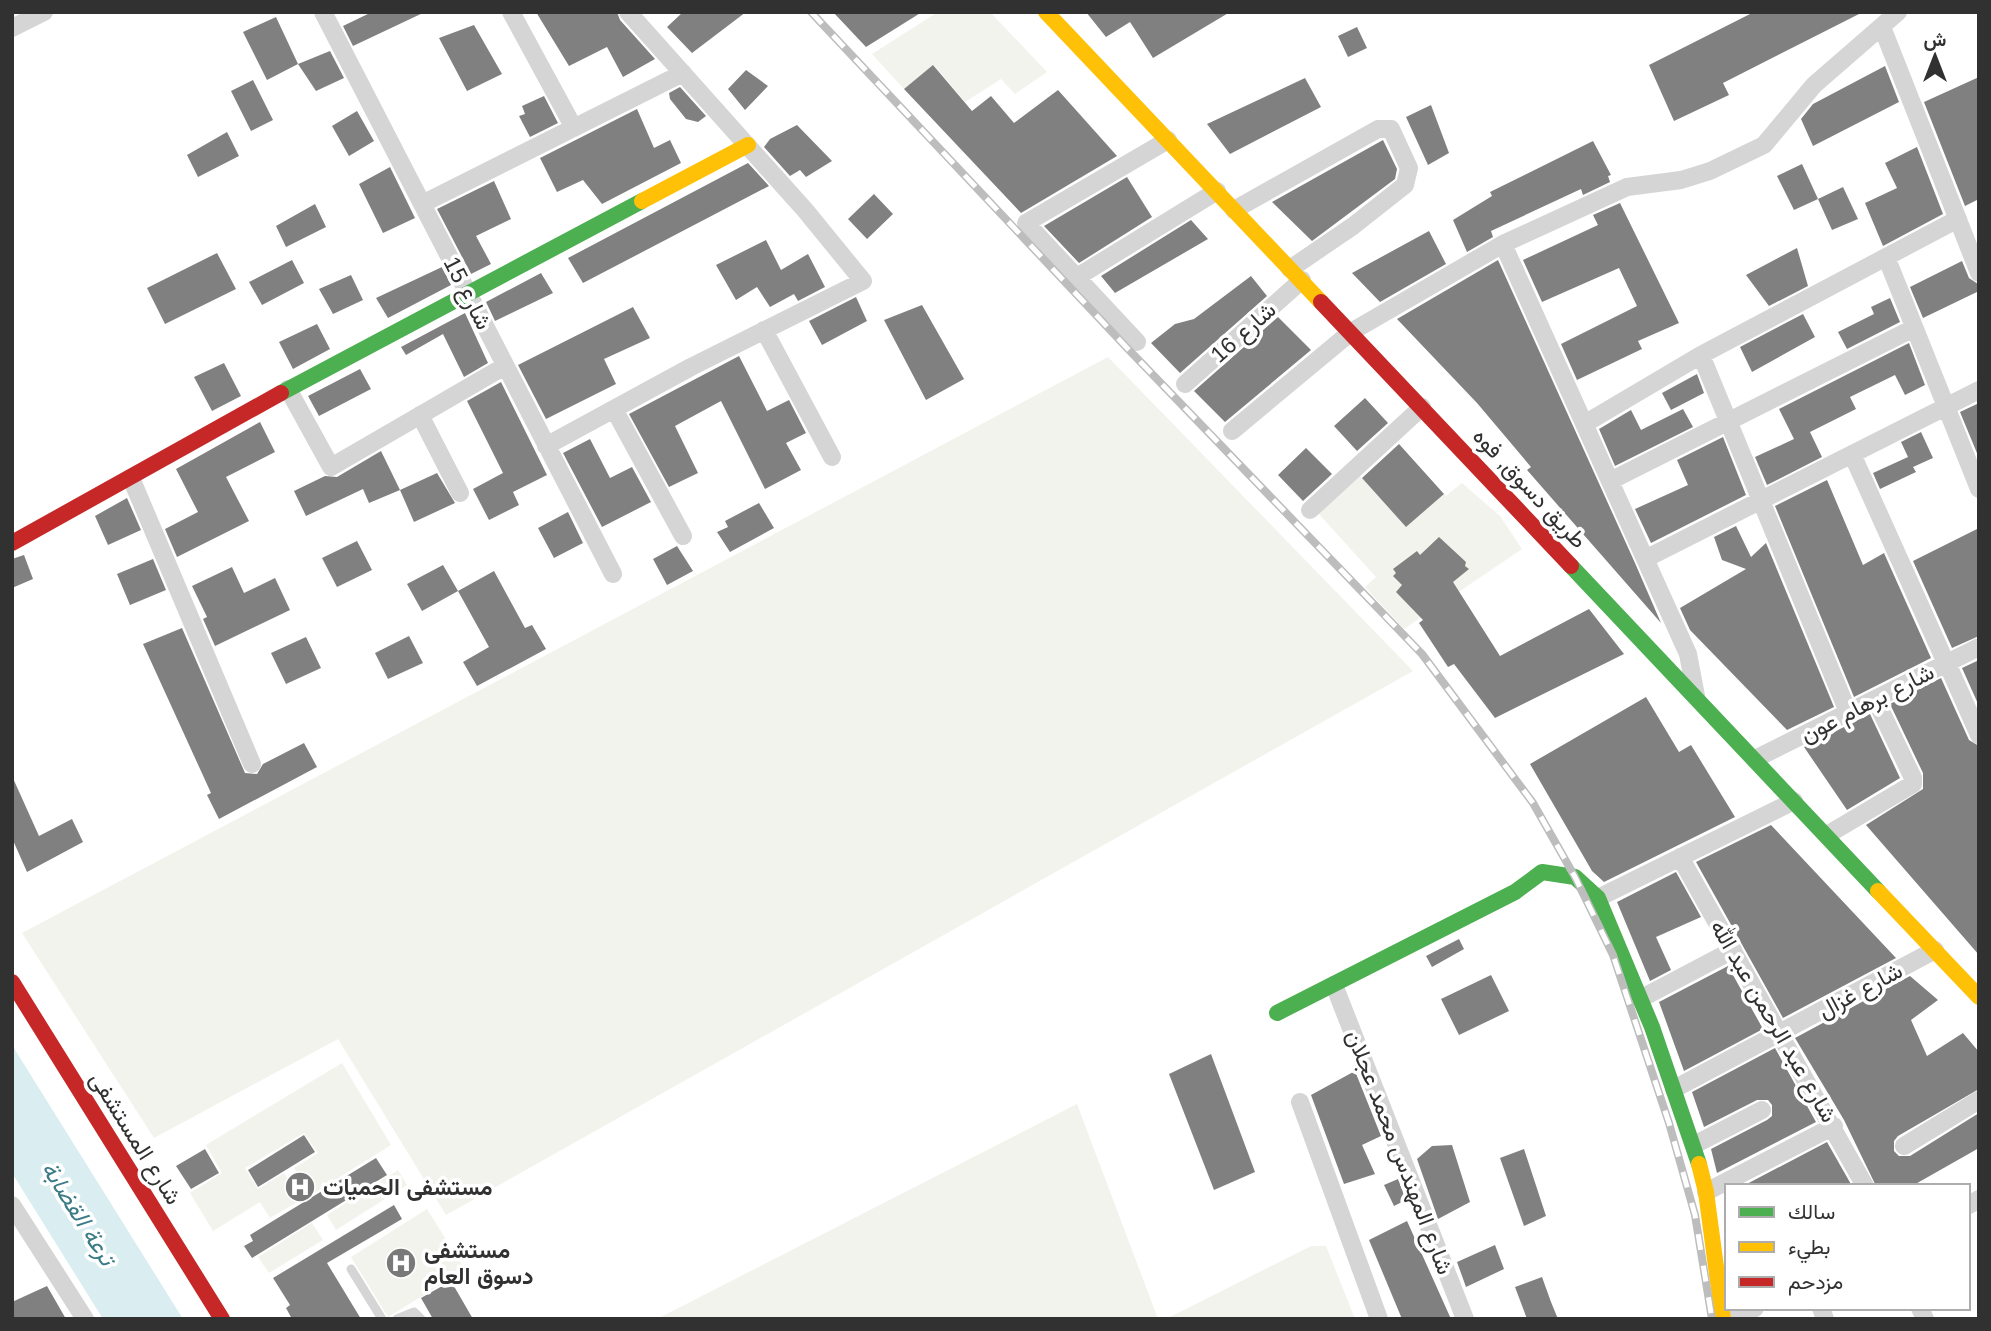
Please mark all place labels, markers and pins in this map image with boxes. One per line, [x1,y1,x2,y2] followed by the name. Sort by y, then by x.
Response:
[283,1170,317,1204] hospital icon: مستشفى الحميات
[323,1174,493,1201] place label: مستشفى الحميات
[424,1237,534,1291] place label: مستشفى دسوق العام
[384,1246,418,1280] hospital icon: مستشفى دسوق العام

